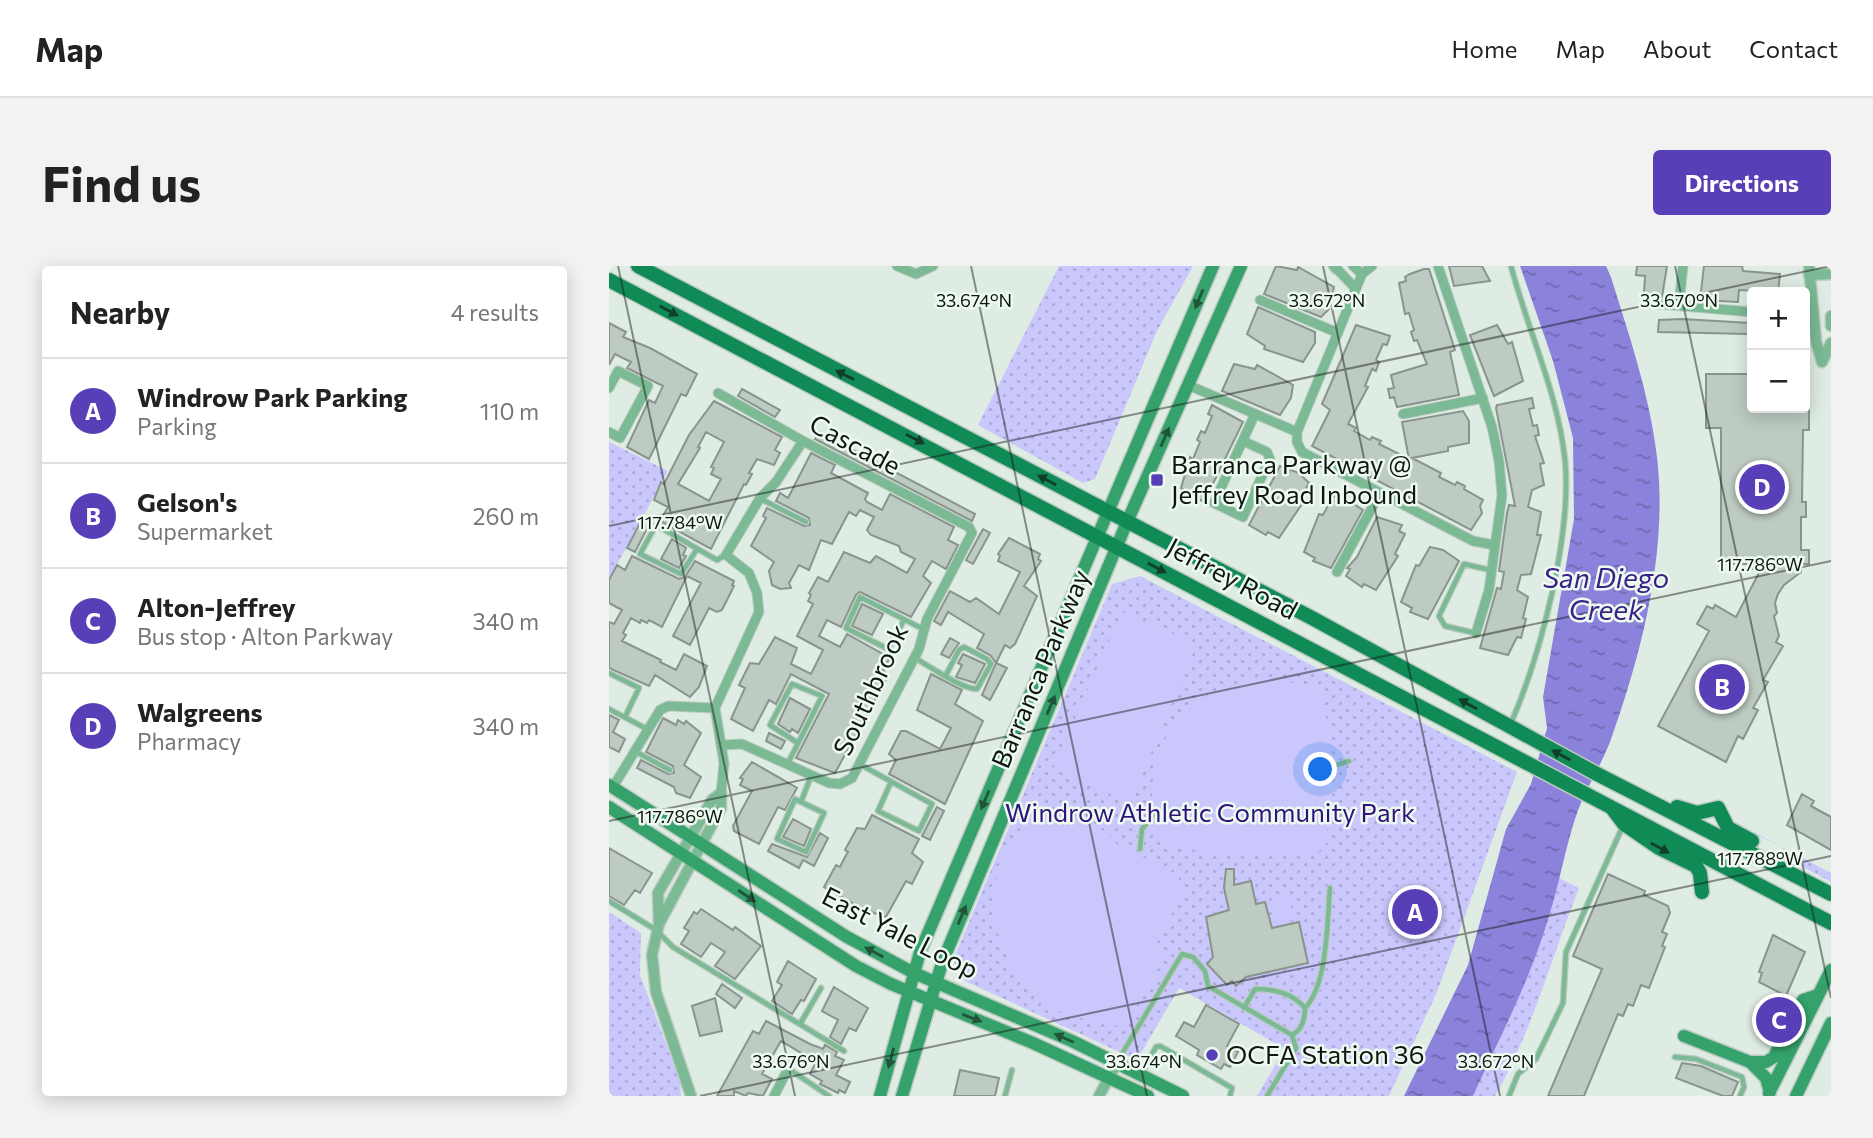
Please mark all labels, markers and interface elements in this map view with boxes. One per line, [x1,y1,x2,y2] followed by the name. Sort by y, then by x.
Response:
[35,28,103,69] text: Map
[1452,34,1518,63] text: Home
[1556,34,1605,63] text: Map
[1643,34,1711,63] text: About
[1749,34,1838,63] text: Contact
[1653,150,1831,215] button: Directions
[42,152,201,212] text: Find us
[1747,287,1810,413] map controls
[1747,287,1810,350] button: +
[936,289,1012,311] text: 33.674°N
[1193,289,1205,309] one-way arrow
[1289,289,1365,311] text: 33.672°N
[1640,289,1718,311] text: 33.670°N
[70,293,170,330] text: Nearby
[451,298,539,326] text: 4 results
[660,305,680,317] one-way arrow
[1747,350,1810,413] button: −
[835,369,855,380] one-way arrow
[137,381,408,412] text: Windrow Park Parking
[85,397,101,425] text: A
[480,397,539,425] text: 110 m
[805,407,906,480] street label: Cascade
[137,412,217,440] text: Parking
[1160,427,1171,448] one-way arrow
[905,434,925,445] one-way arrow
[1171,448,1417,509] place label: Barranca Parkway @ Jeffrey Road Inbound
[1739,461,1785,513] pin: D
[1149,472,1165,488] marker: Barranca Parkway @ Jeffrey Road Inbound
[1037,474,1057,486] one-way arrow
[137,486,237,517] text: Gelson's
[85,502,101,530] text: B
[473,502,539,530] text: 260 m
[637,511,723,533] text: 117.784°W
[137,517,273,545] text: Supermarket
[1162,530,1303,625] street label: Jeffrey Road
[1717,553,1803,575] text: 117.786°W
[1543,560,1669,626] water label: San Diego Creek
[1148,562,1167,574] one-way arrow
[984,565,1095,772] street label: Barranca Parkway
[137,591,296,622] text: Alton-Jeffrey
[85,607,101,635] text: C
[473,607,539,635] text: 340 m
[826,619,914,760] street label: Southbrook
[137,622,393,650] text: Bus stop · Alton Parkway
[1699,661,1745,713] pin: B
[1046,695,1057,716] one-way arrow
[137,696,263,727] text: Walgreens
[1458,698,1478,710] one-way arrow
[85,712,101,740] text: D
[473,712,539,740] text: 340 m
[137,727,241,755] text: Pharmacy
[1551,750,1571,761] one-way arrow
[1303,752,1337,786] your location
[979,790,990,811] one-way arrow
[1005,796,1415,827] park label: Windrow Athletic Community Park
[637,805,723,827] text: 117.786°W
[1651,842,1670,854] one-way arrow
[1717,847,1803,869] text: 117.788°W
[817,879,984,984] street label: East Yale Loop
[1392,886,1438,938] pin: A
[737,890,757,903] one-way arrow
[957,904,968,925] one-way arrow
[865,946,884,958] one-way arrow
[1756,994,1802,1046] pin: C
[961,1012,982,1023] one-way arrow
[1054,1032,1074,1044] one-way arrow
[1226,1038,1424,1069] place label: OCFA Station 36
[1204,1047,1220,1063] marker: OCFA Station 36
[885,1048,895,1069] one-way arrow
[752,1050,830,1072] text: 33.676°N
[1106,1050,1182,1072] text: 33.674°N
[1458,1050,1534,1072] text: 33.672°N

